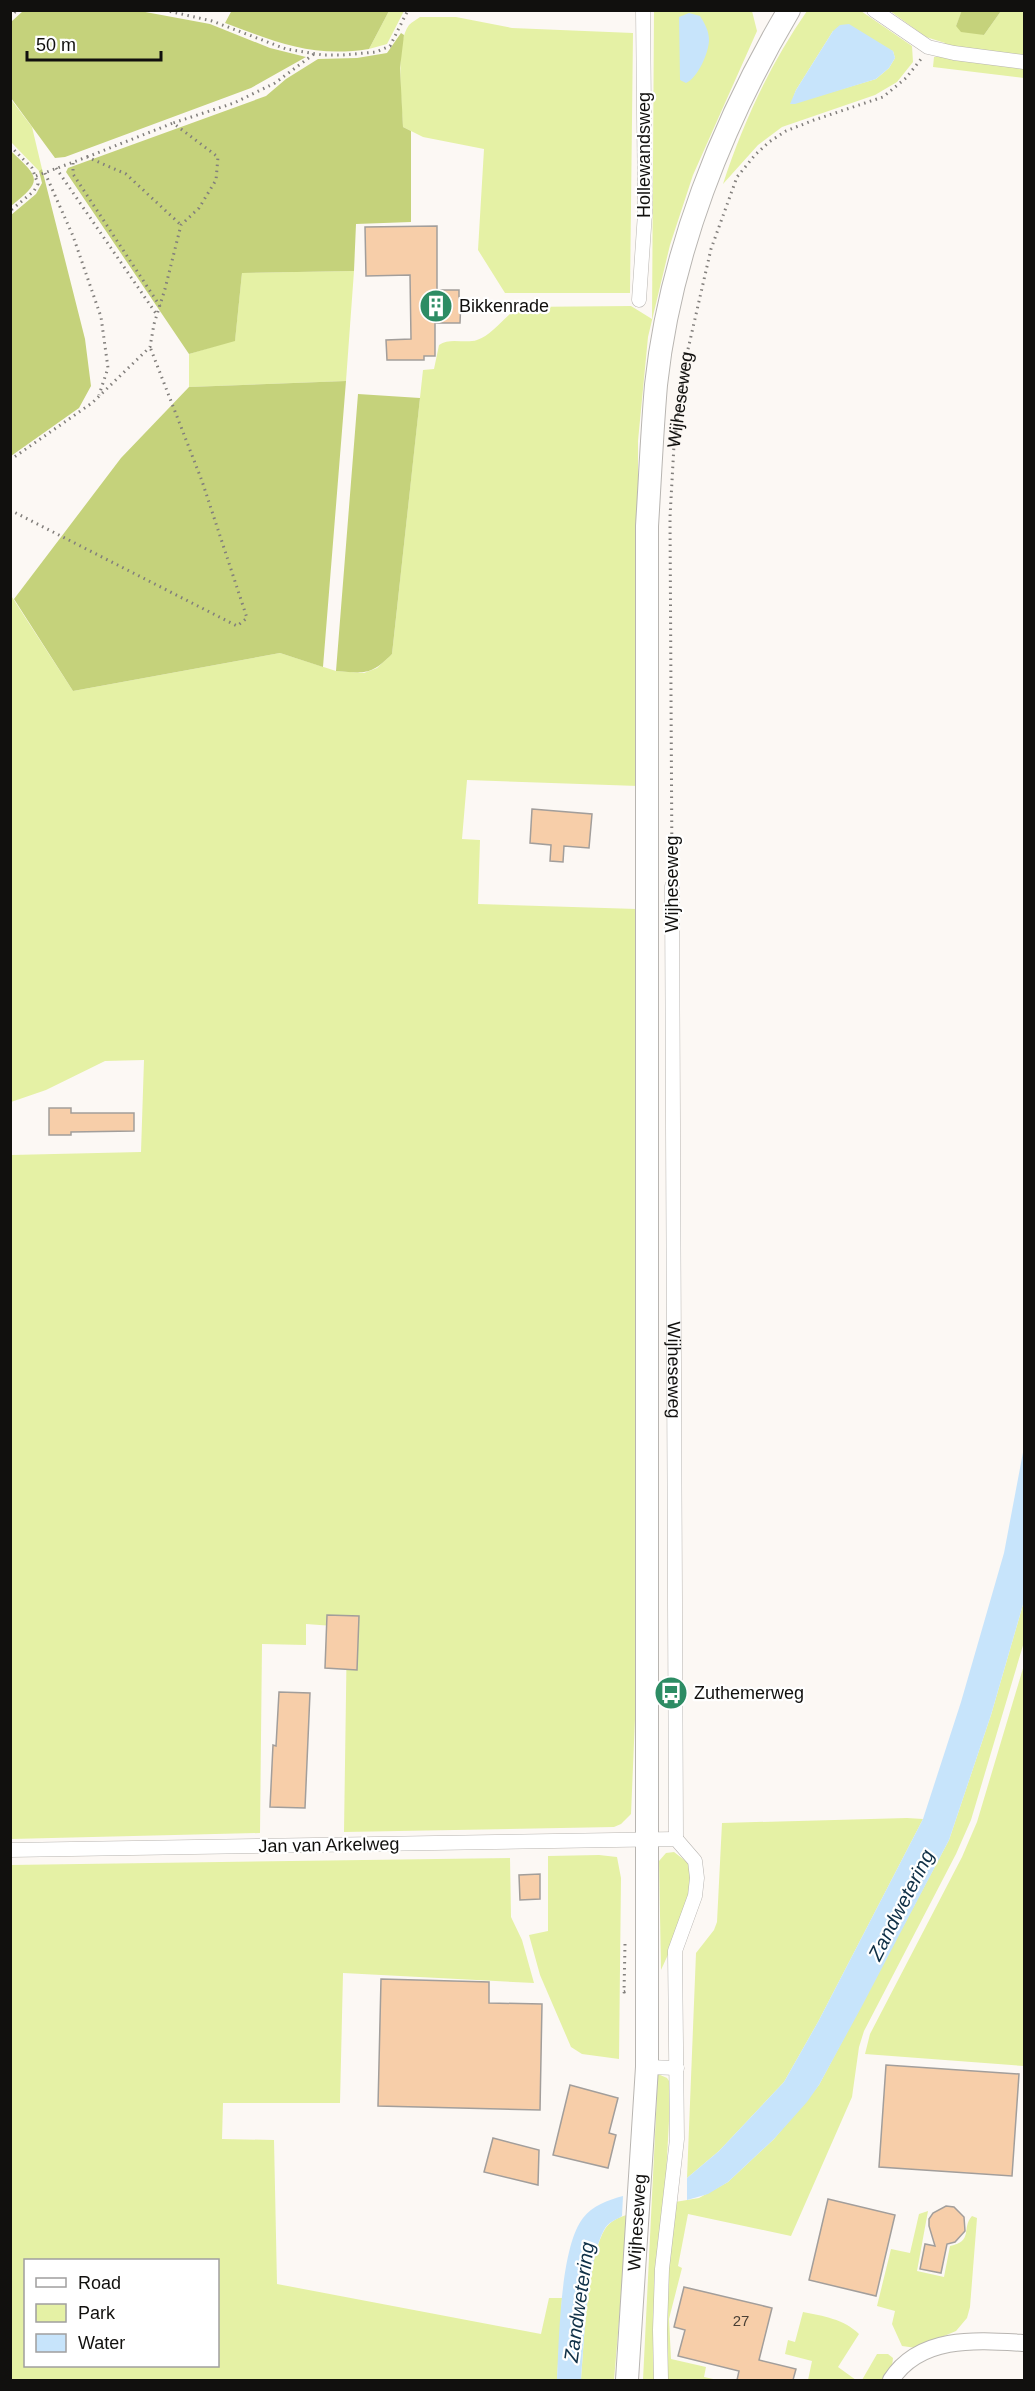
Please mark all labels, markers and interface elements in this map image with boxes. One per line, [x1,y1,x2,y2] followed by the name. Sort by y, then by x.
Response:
[27,24,160,62] scale bar
[36,35,76,55] text: 50 m
[634,92,654,218] street label: Hollewandsweg
[418,288,454,324] building icon: Bikkenrade
[459,296,549,316] place label: Bikkenrade
[664,349,697,449] street label: Wijheseweg
[662,835,682,933] street label: Wijheseweg
[664,1321,684,1419] street label: Wijheseweg
[653,1675,689,1711] bus stop icon: Zuthemerweg
[694,1683,804,1703] place label: Zuthemerweg
[258,1834,400,1856] street label: Jan van Arkelweg
[863,1846,938,1965] water label: Zandwetering
[624,2173,650,2271] street label: Wijheseweg
[560,2240,598,2365] water label: Zandwetering
[24,2259,219,2367] legend
[78,2273,121,2293] text: Road
[78,2303,116,2323] text: Park
[733,2312,749,2329] house number: 27
[78,2333,125,2353] text: Water

